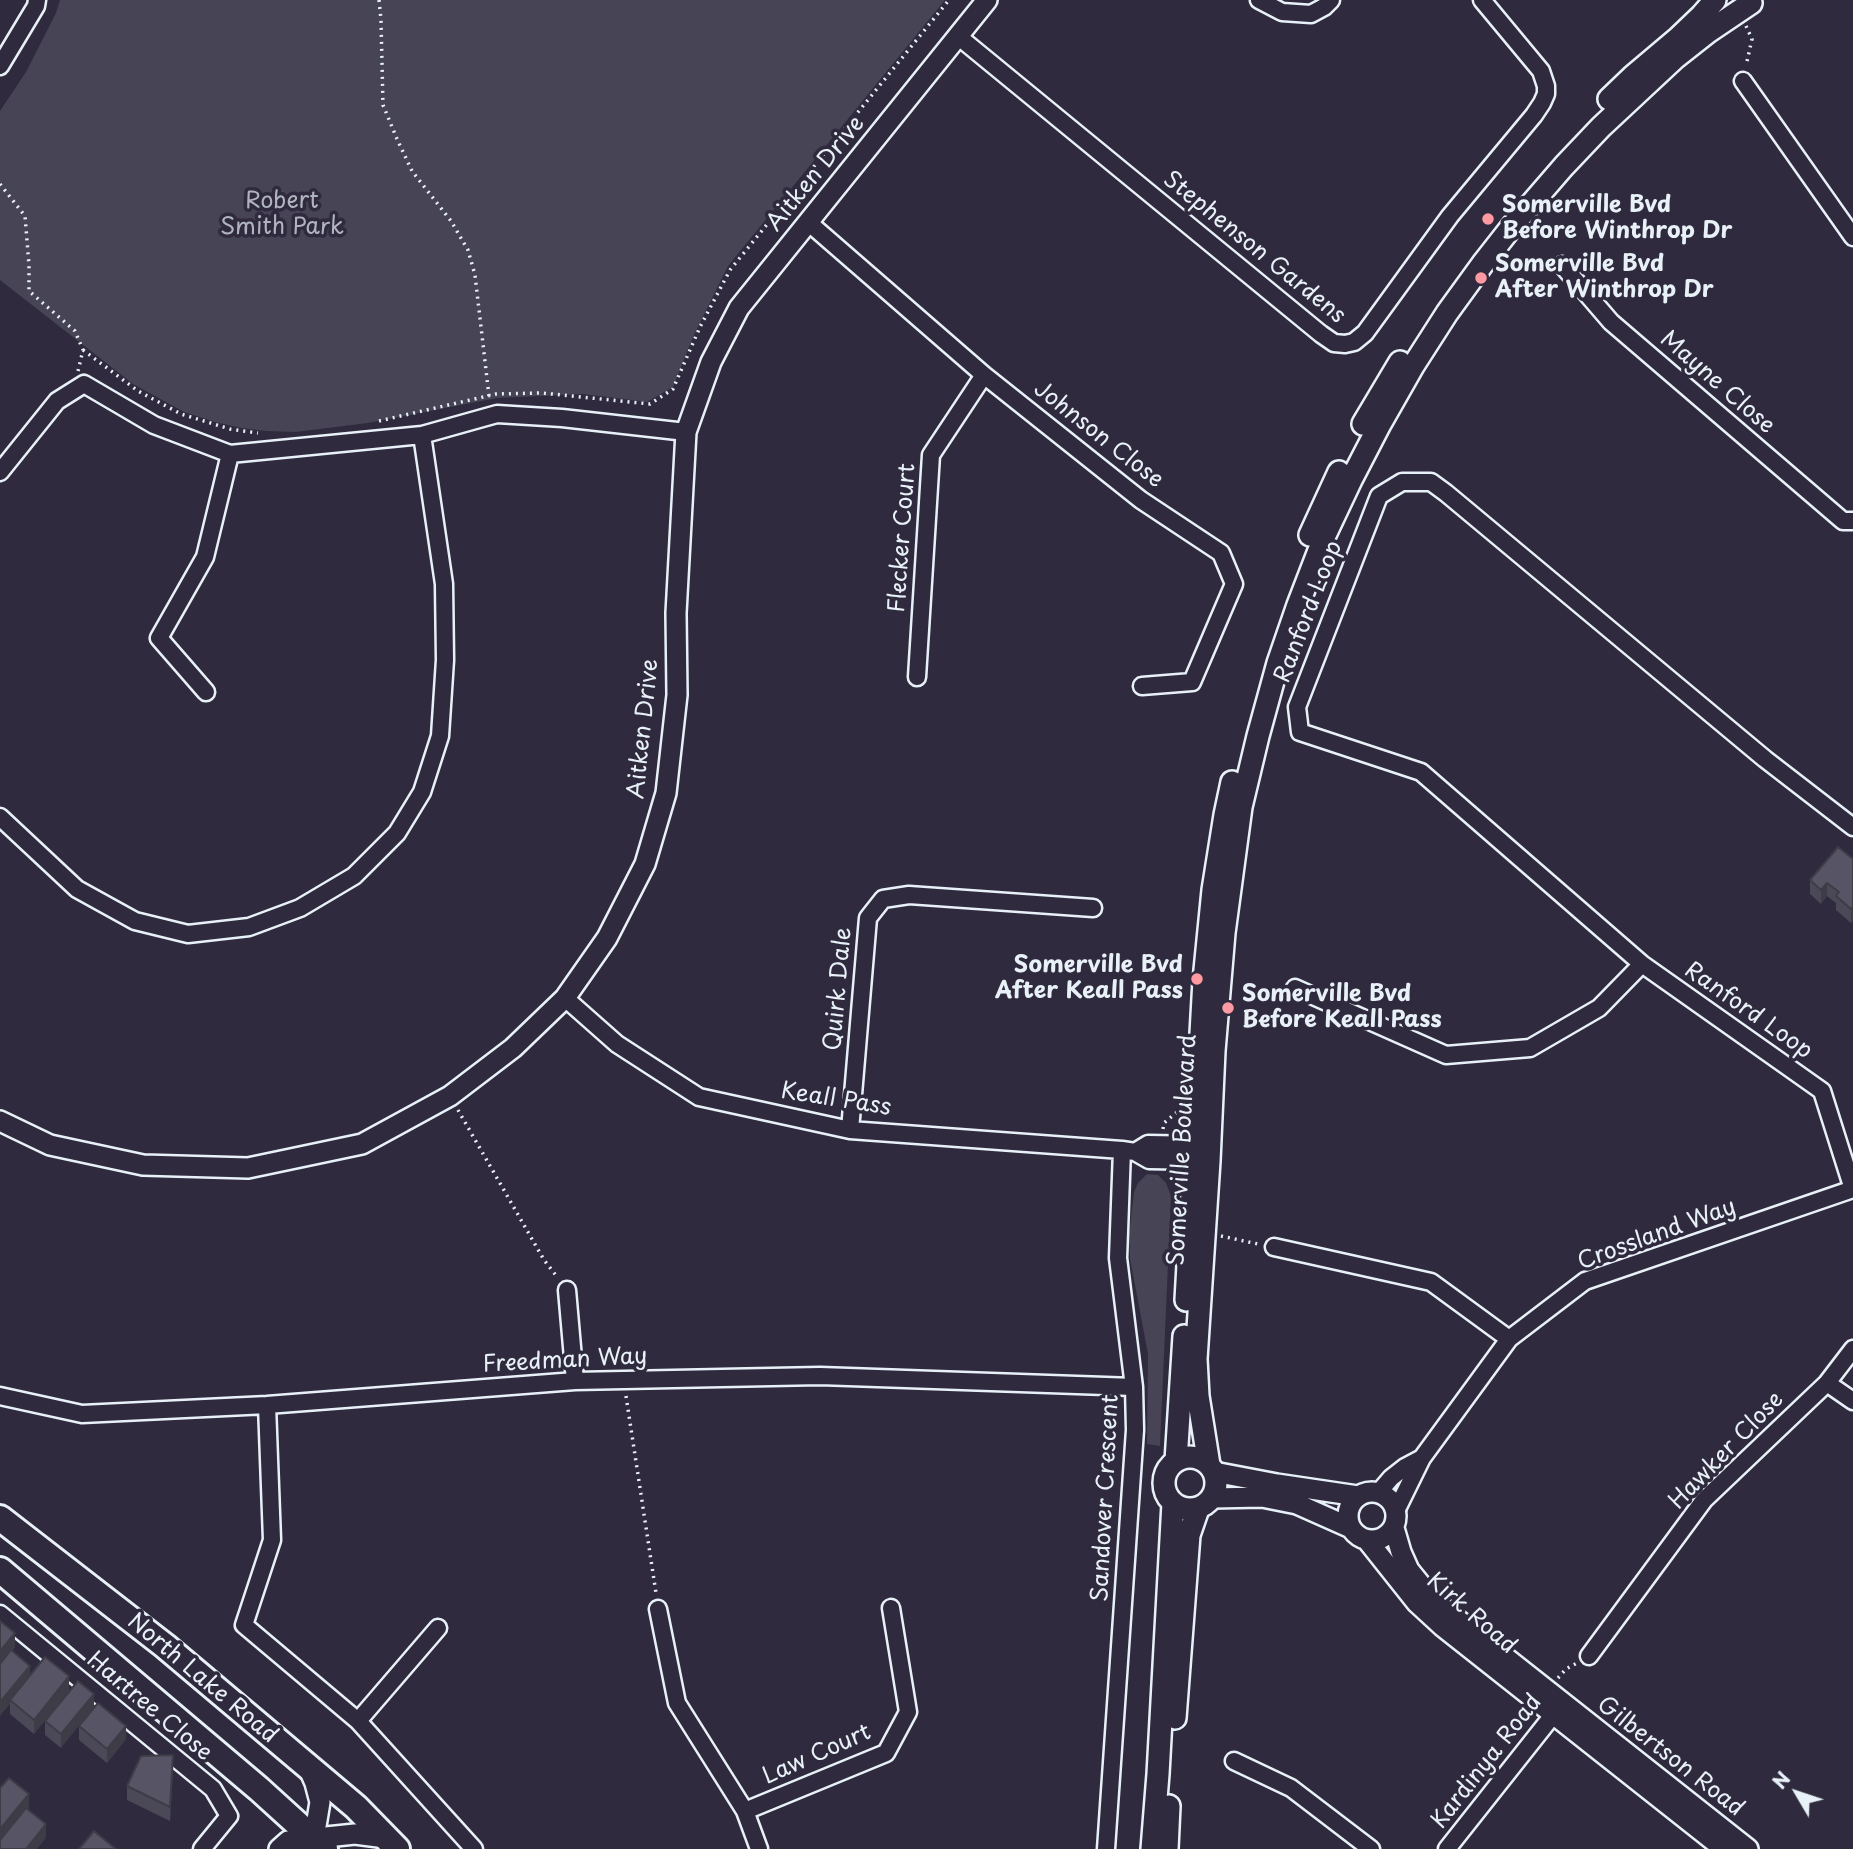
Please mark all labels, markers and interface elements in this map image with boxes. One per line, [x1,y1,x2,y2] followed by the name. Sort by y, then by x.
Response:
[761,111,871,237] street label: Aitken Drive
[1157,166,1351,330] street label: Stephenson Gardens
[220,188,344,242] park label: Robert Smith Park
[1502,192,1732,246] place label: Somerville Bvd Before Winthrop Dr
[1480,211,1496,227] marker: Somerville Bvd Before Winthrop Dr
[1495,251,1714,305] place label: Somerville Bvd After Winthrop Dr
[1473,270,1489,286] marker: Somerville Bvd After Winthrop Dr
[1654,326,1780,440] street label: Mayne Close
[1028,376,1168,494] street label: Johnson Close
[884,462,922,614] street label: Flecker Court
[1269,537,1349,687] street label: Ranford Loop
[623,658,665,800] street label: Aitken Drive
[820,926,858,1052] street label: Quirk Dale
[995,952,1183,1006] place label: Somerville Bvd After Keall Pass
[1679,957,1817,1065] street label: Ranford Loop
[1189,971,1205,987] marker: Somerville Bvd After Keall Pass
[1242,981,1442,1035] place label: Somerville Bvd Before Keall Pass
[1220,1000,1236,1016] marker: Somerville Bvd Before Keall Pass
[1163,1034,1203,1266] street label: Somerville Boulevard
[779,1078,893,1122] street label: Keall Pass
[1574,1194,1740,1276] street label: Crossland Way
[482,1343,648,1379] street label: Freedman Way
[1664,1387,1790,1515] street label: Hawker Close
[1087,1393,1125,1603] street label: Sandover Crescent
[1421,1568,1521,1660] street label: Kirk Road
[121,1608,283,1750] street label: North Lake Road
[81,1647,217,1767] street label: Hartree Close
[1426,1689,1548,1835] street label: Kardinya Road
[1591,1691,1749,1823] street label: Gilbertson Road
[759,1719,875,1791] street label: Law Court
[1762,1758,1832,1828] north arrow
[1765,1765,1796,1794] text: N

